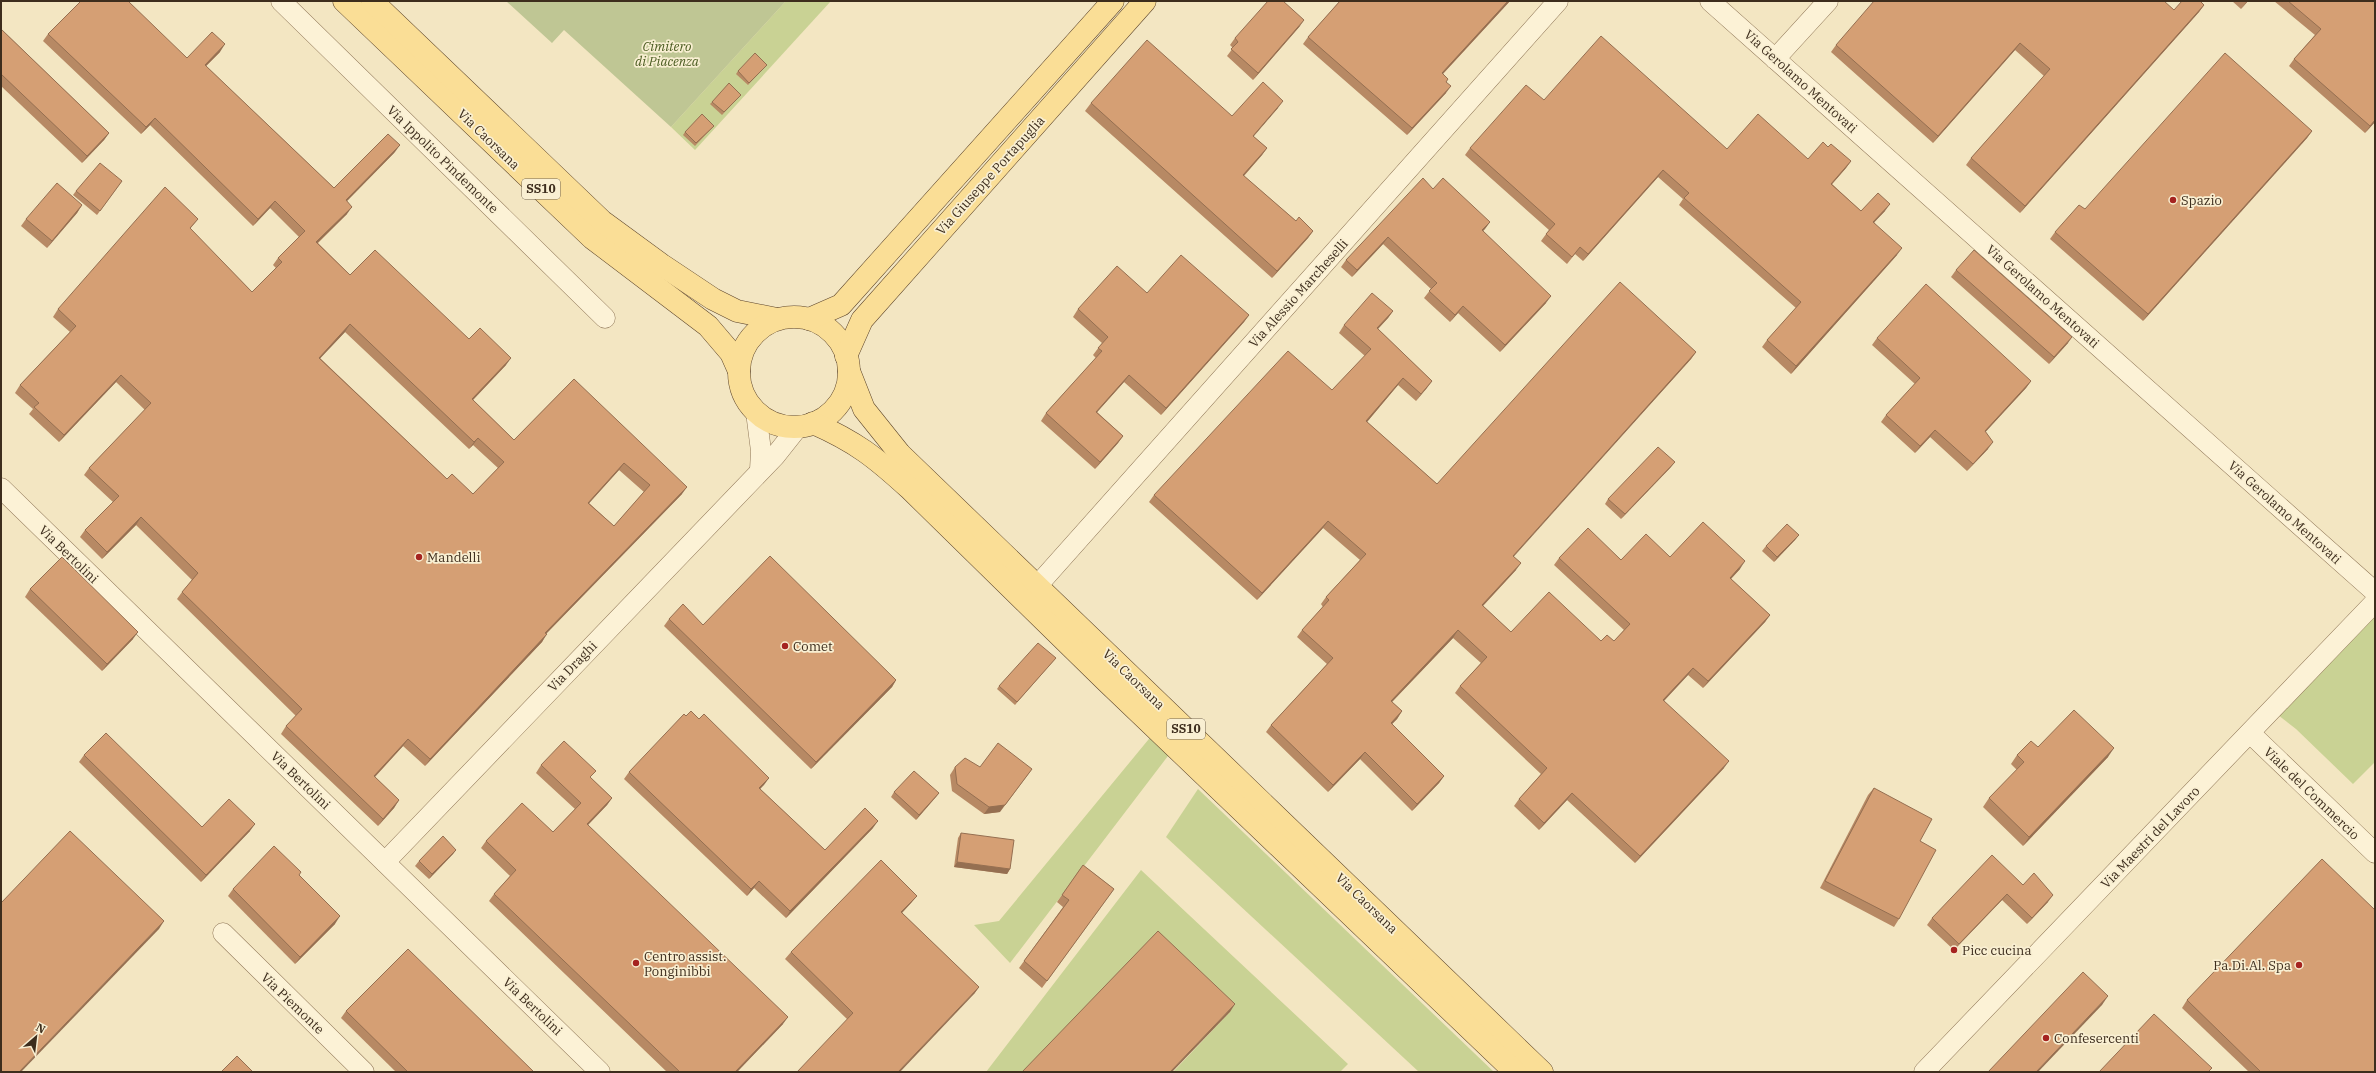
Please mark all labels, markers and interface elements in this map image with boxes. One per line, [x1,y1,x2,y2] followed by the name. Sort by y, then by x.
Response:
[1741,26,1861,137] street label: Via Gerolamo Mentovati
[635,38,699,70] park label: Cimitero di Piacenza
[383,102,502,217] street label: Via Ippolito Pindemonte
[454,105,523,173] street label: Via Caorsana
[932,112,1048,238] street label: Via Giuseppe Portapuglia
[522,179,560,199] road number: SS10
[2181,192,2222,209] place label: Spazio
[2168,195,2178,205] marker: Spazio
[1245,235,1352,351] street label: Via Alessio Marcheselli
[1983,241,2103,352] street label: Via Gerolamo Mentovati
[2225,457,2345,568] street label: Via Gerolamo Mentovati
[35,522,102,587] street label: Via Bertolini
[427,549,481,566] place label: Mandelli
[414,552,424,562] marker: Mandelli
[544,637,601,695] street label: Via Draghi
[793,638,833,655] place label: Comet
[780,641,790,651] marker: Comet
[1099,645,1168,713] street label: Via Caorsana
[1167,719,1205,739] road number: SS10
[2260,743,2363,843] street label: Viale del Commercio
[267,748,334,813] street label: Via Bertolini
[2097,783,2203,892] street label: Via Maestri del Lavoro
[1332,869,1401,937] street label: Via Caorsana
[1962,942,2032,959] place label: Picc cucina
[1949,945,1959,955] marker: Picc cucina
[644,948,727,980] place label: Centro assist. Ponginibbi
[2213,957,2291,974] place label: Pa.Di.Al. Spa
[631,958,641,968] marker: Centro assist. Ponginibbi
[2294,960,2304,970] marker: Pa.Di.Al. Spa
[257,969,328,1038] street label: Via Piemonte
[499,974,566,1039] street label: Via Bertolini
[16,1017,56,1057] north arrow
[34,1020,48,1037] text: N
[2054,1030,2139,1047] place label: Confesercenti
[2041,1033,2051,1043] marker: Confesercenti

